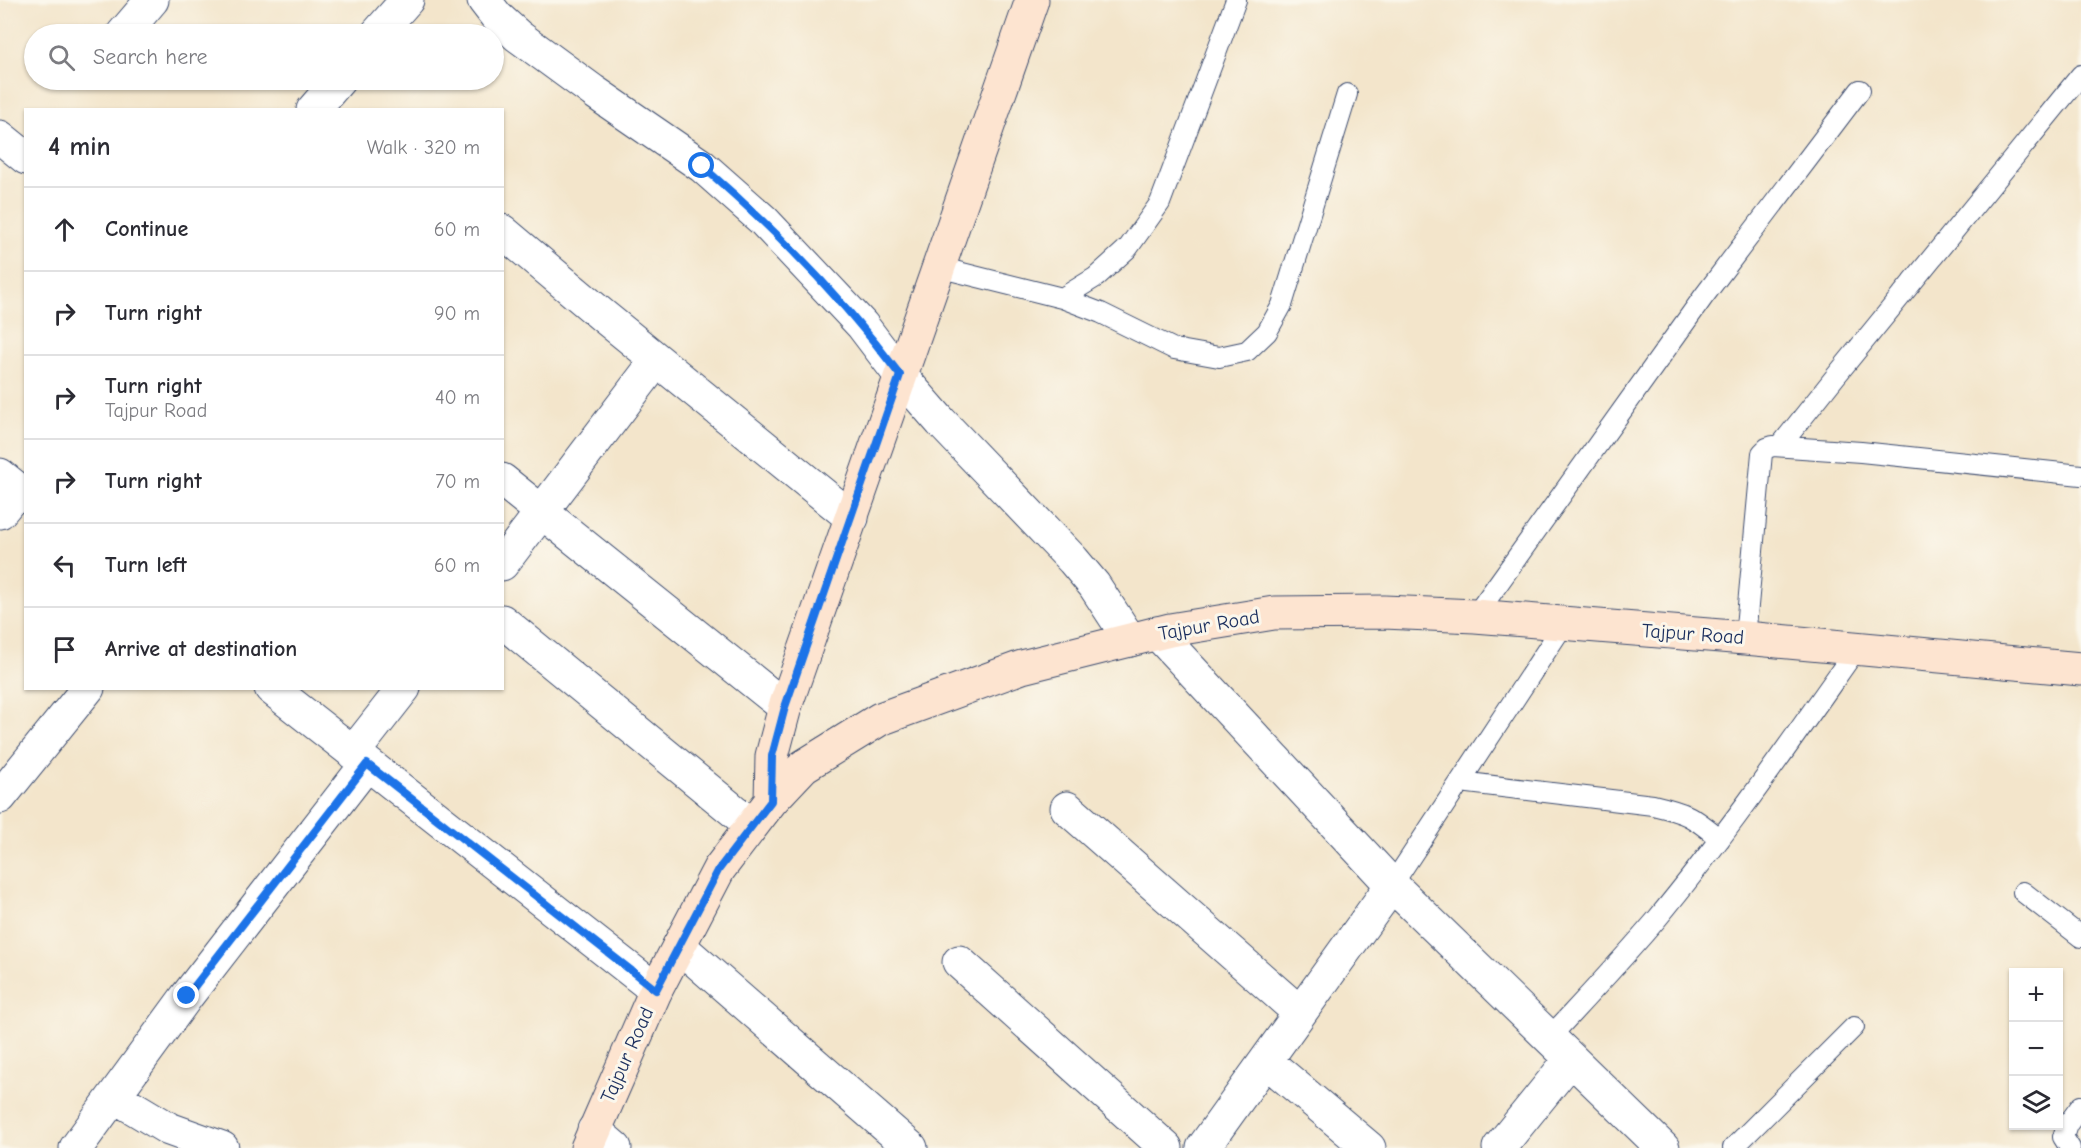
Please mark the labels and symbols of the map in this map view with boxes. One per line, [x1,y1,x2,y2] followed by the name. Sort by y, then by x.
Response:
[688,152,714,178] route start
[1157,605,1261,645] street label: Tajpur Road
[1641,619,1745,649] street label: Tajpur Road
[173,982,199,1008] route end
[596,1004,658,1106] street label: Tajpur Road

